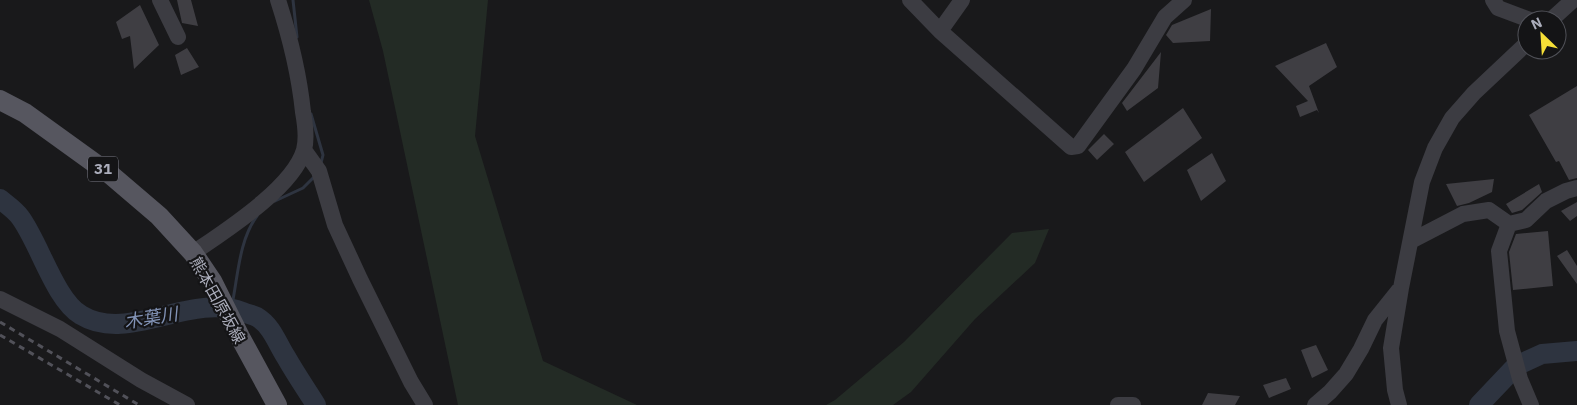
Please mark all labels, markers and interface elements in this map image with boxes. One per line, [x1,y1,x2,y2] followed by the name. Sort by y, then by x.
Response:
[1517,10,1567,60] north arrow
[1528,13,1545,34] text: N
[88,156,118,182] road number: 31
[186,253,250,347] street label: 熊本田原坂線
[122,302,181,333] water label: 木葉川

